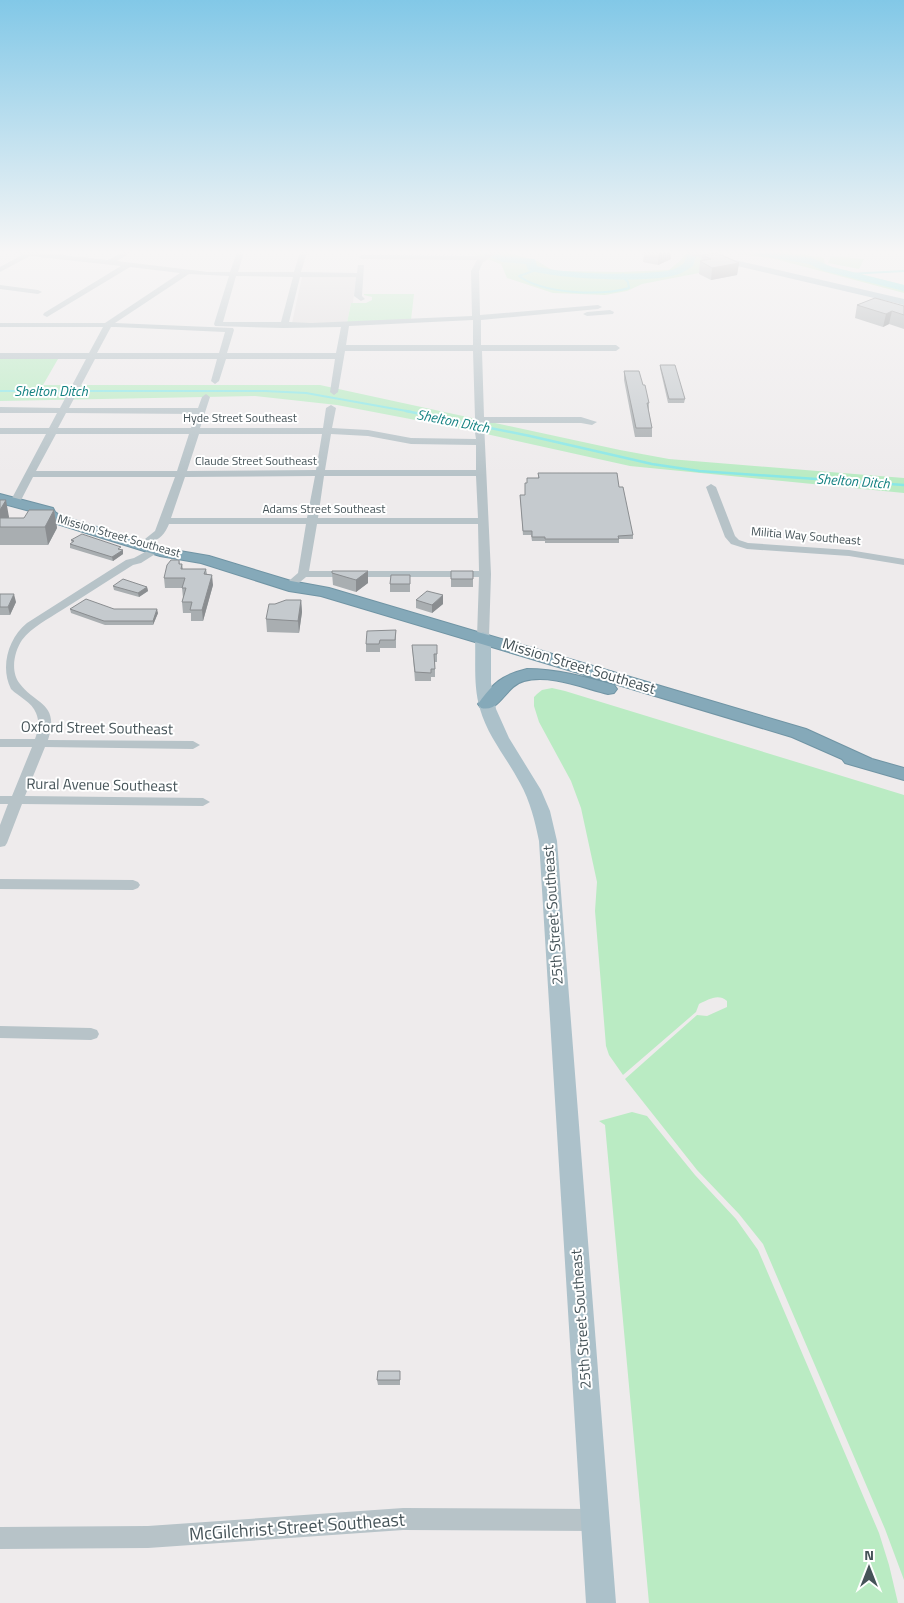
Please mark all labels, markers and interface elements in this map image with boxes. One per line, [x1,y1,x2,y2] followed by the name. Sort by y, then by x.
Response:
[14,380,89,401] water label: Shelton Ditch
[415,403,492,438] water label: Shelton Ditch
[183,408,298,427] street label: Hyde Street Southeast
[195,451,318,470] street label: Claude Street Southeast
[816,467,891,494] water label: Shelton Ditch
[262,499,386,518] street label: Adams Street Southeast
[55,509,184,562] street label: Mission Street Southeast
[750,521,863,550] street label: Militia Way Southeast
[500,631,659,700] street label: Mission Street Southeast
[21,715,174,740] street label: Oxford Street Southeast
[26,772,179,797] street label: Rural Avenue Southeast
[536,844,569,986] street label: 25th Street Southeast
[564,1248,597,1390] street label: 25th Street Southeast
[188,1505,407,1548] street label: McGilchrist Street Southeast
[844,1543,894,1593] north arrow
[864,1544,874,1565] text: N

